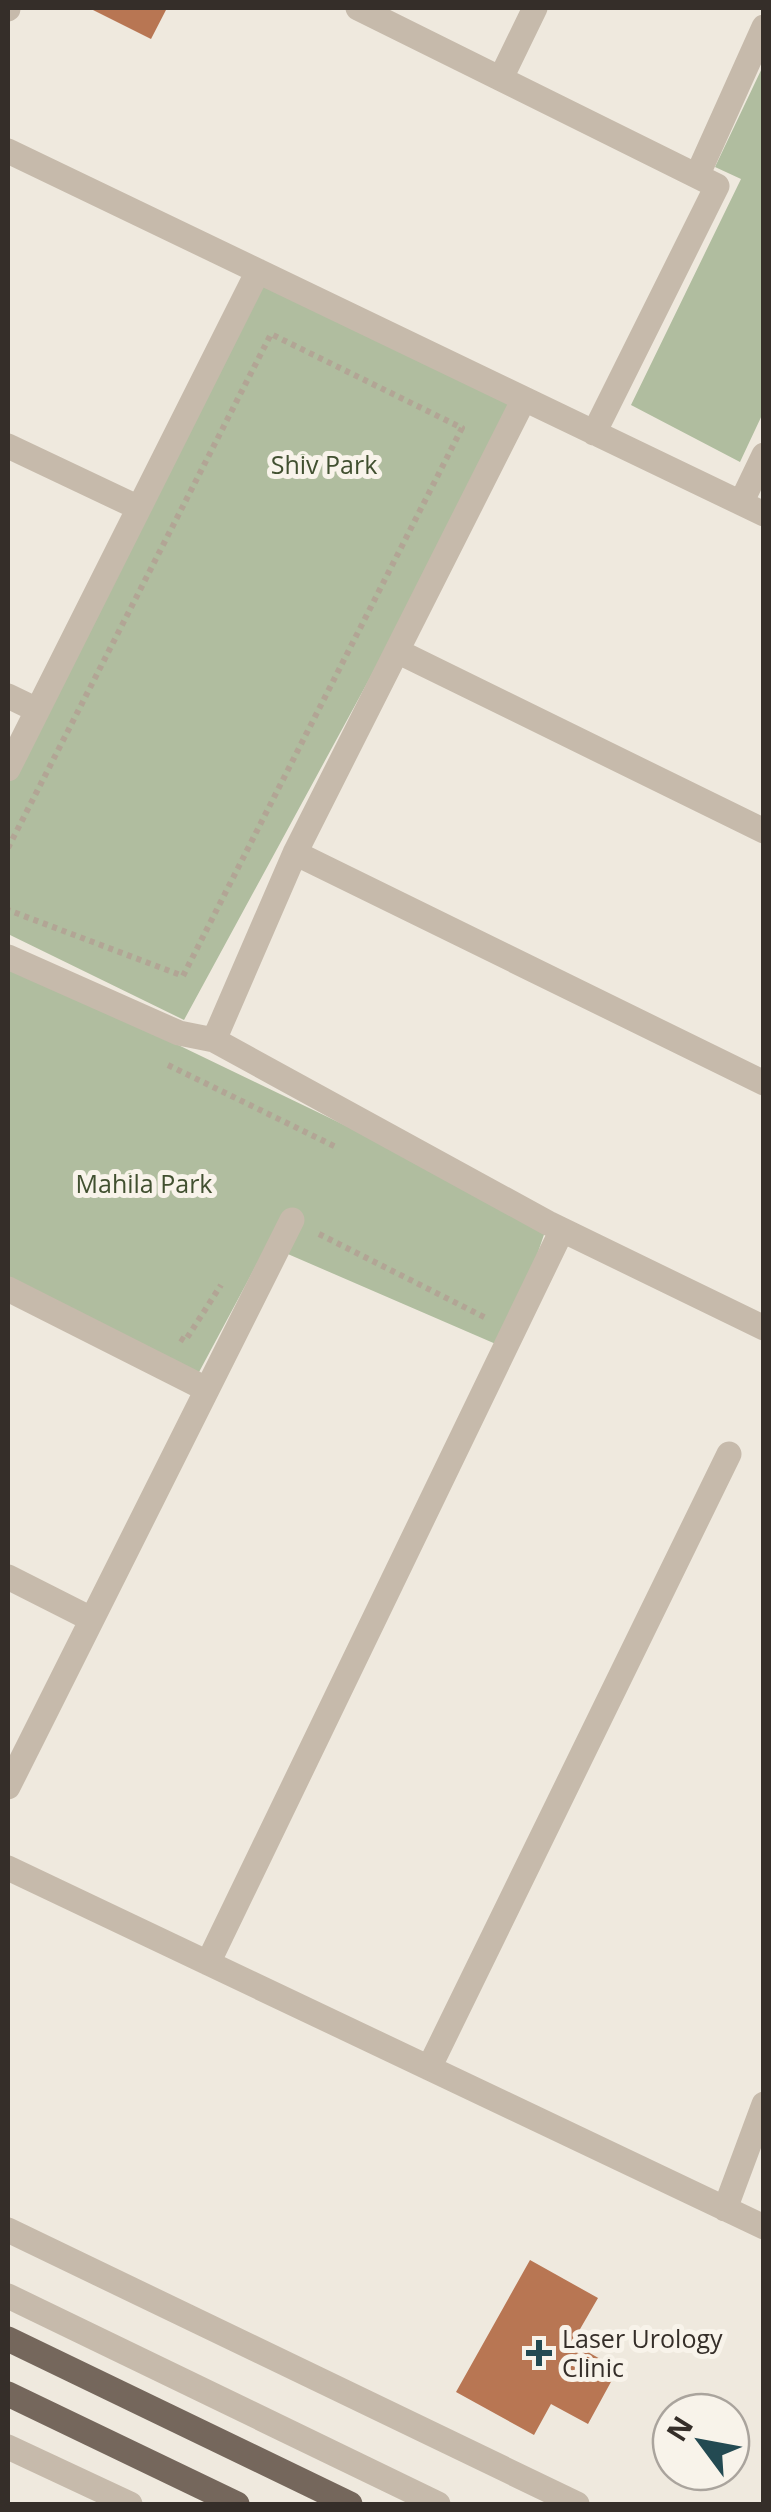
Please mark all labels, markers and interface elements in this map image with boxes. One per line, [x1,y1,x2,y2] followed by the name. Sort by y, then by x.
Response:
[271,447,377,481] park label: Shiv Park
[76,1166,213,1200] park label: Mahila Park
[562,2321,723,2384] place label: Laser Urology Clinic
[526,2340,552,2366] marker: Laser Urology Clinic
[651,2392,751,2492] north arrow
[657,2409,701,2448] text: N

